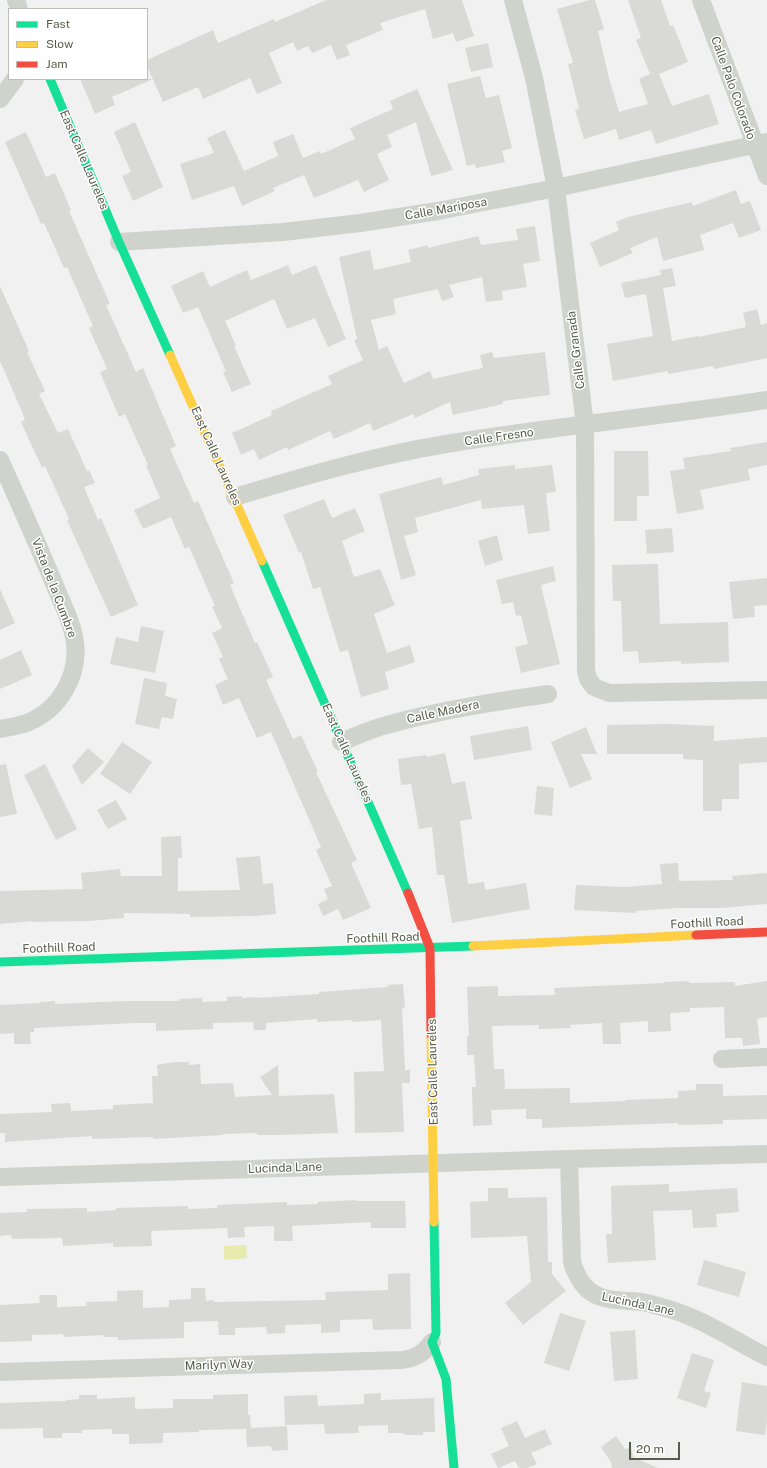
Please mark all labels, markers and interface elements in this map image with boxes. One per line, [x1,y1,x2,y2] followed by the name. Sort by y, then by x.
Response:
[8,8,148,80] legend
[46,17,70,31] text: Fast
[708,34,758,142] street label: Calle Palo Colorado
[46,37,73,51] text: Slow
[46,57,68,71] text: Jam
[57,108,111,212] street label: East Calle Laureles
[404,195,488,223] street label: Calle Mariposa
[564,310,588,390] street label: Calle Granada
[188,404,244,508] street label: East Calle Laureles
[464,425,534,449] street label: Calle Fresno
[28,536,80,640] street label: Vista de la Cumbre
[406,697,480,727] street label: Calle Madera
[319,701,375,805] street label: East Calle Laureles
[670,914,744,932] street label: Foothill Road
[346,930,420,946] street label: Foothill Road
[22,940,96,956] street label: Foothill Road
[425,1019,441,1125] street label: East Calle Laureles
[248,1160,322,1176] street label: Lucinda Lane
[600,1289,676,1319] street label: Lucinda Lane
[185,1357,253,1373] street label: Marilyn Way
[631,1434,682,1460] scale bar
[636,1442,664,1456] text: 20 m

